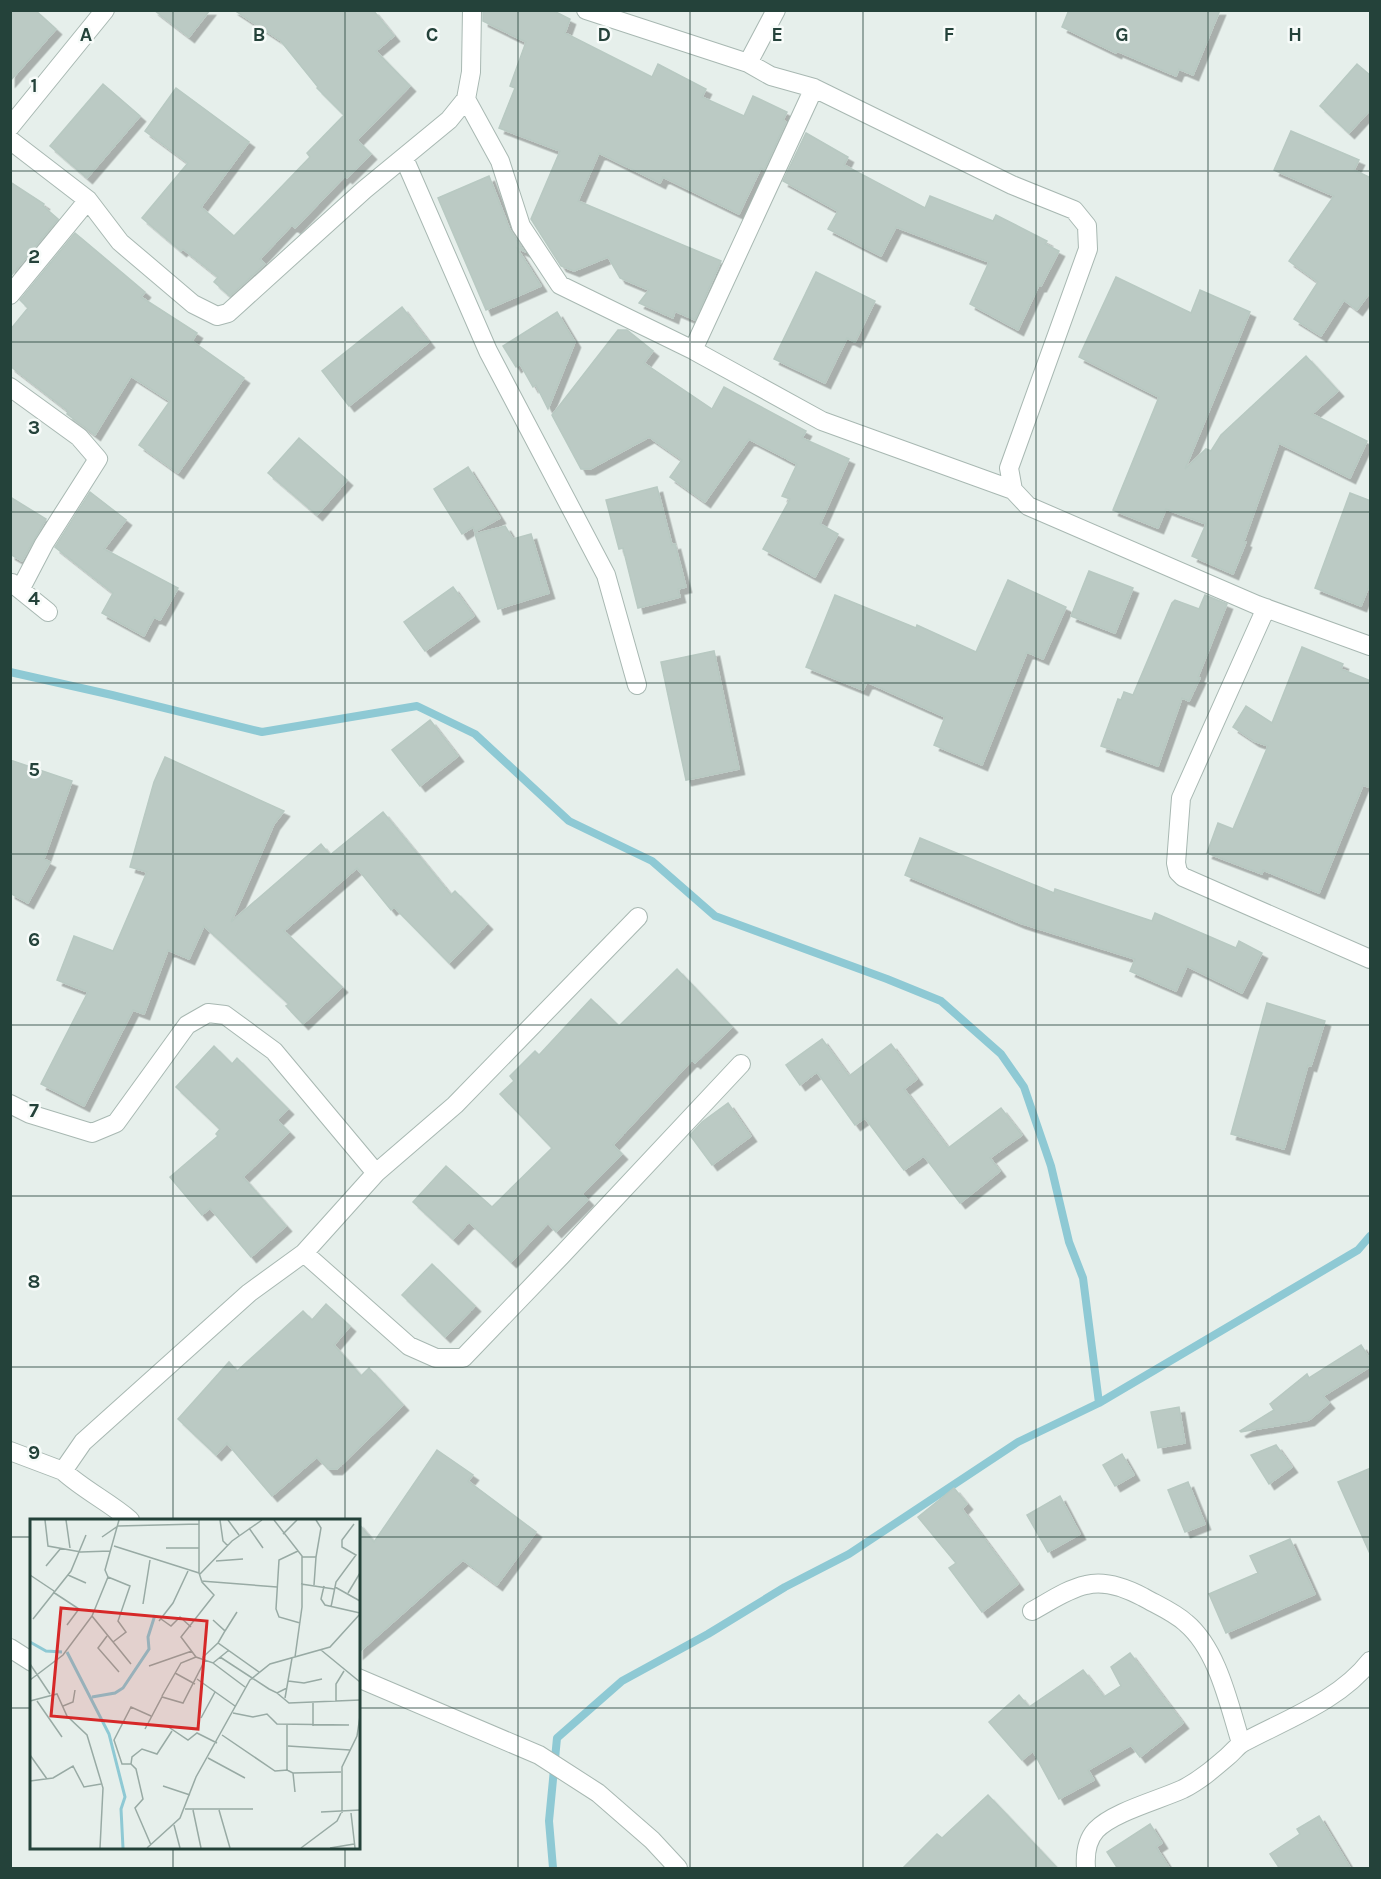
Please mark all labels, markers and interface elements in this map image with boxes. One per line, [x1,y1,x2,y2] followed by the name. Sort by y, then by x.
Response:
[80,23,93,46] text: A
[253,23,265,46] text: B
[426,23,438,46] text: C
[597,23,611,46] text: D
[771,23,783,46] text: E
[944,23,955,46] text: F
[1115,23,1129,46] text: G
[1288,23,1302,46] text: H
[30,74,38,97] text: 1
[28,245,40,268] text: 2
[28,416,40,439] text: 3
[28,587,40,610] text: 4
[28,758,40,781] text: 5
[28,928,40,951] text: 6
[29,1099,39,1122] text: 7
[28,1270,40,1293] text: 8
[28,1441,40,1464] text: 9
[30,1519,360,1849] inset map

